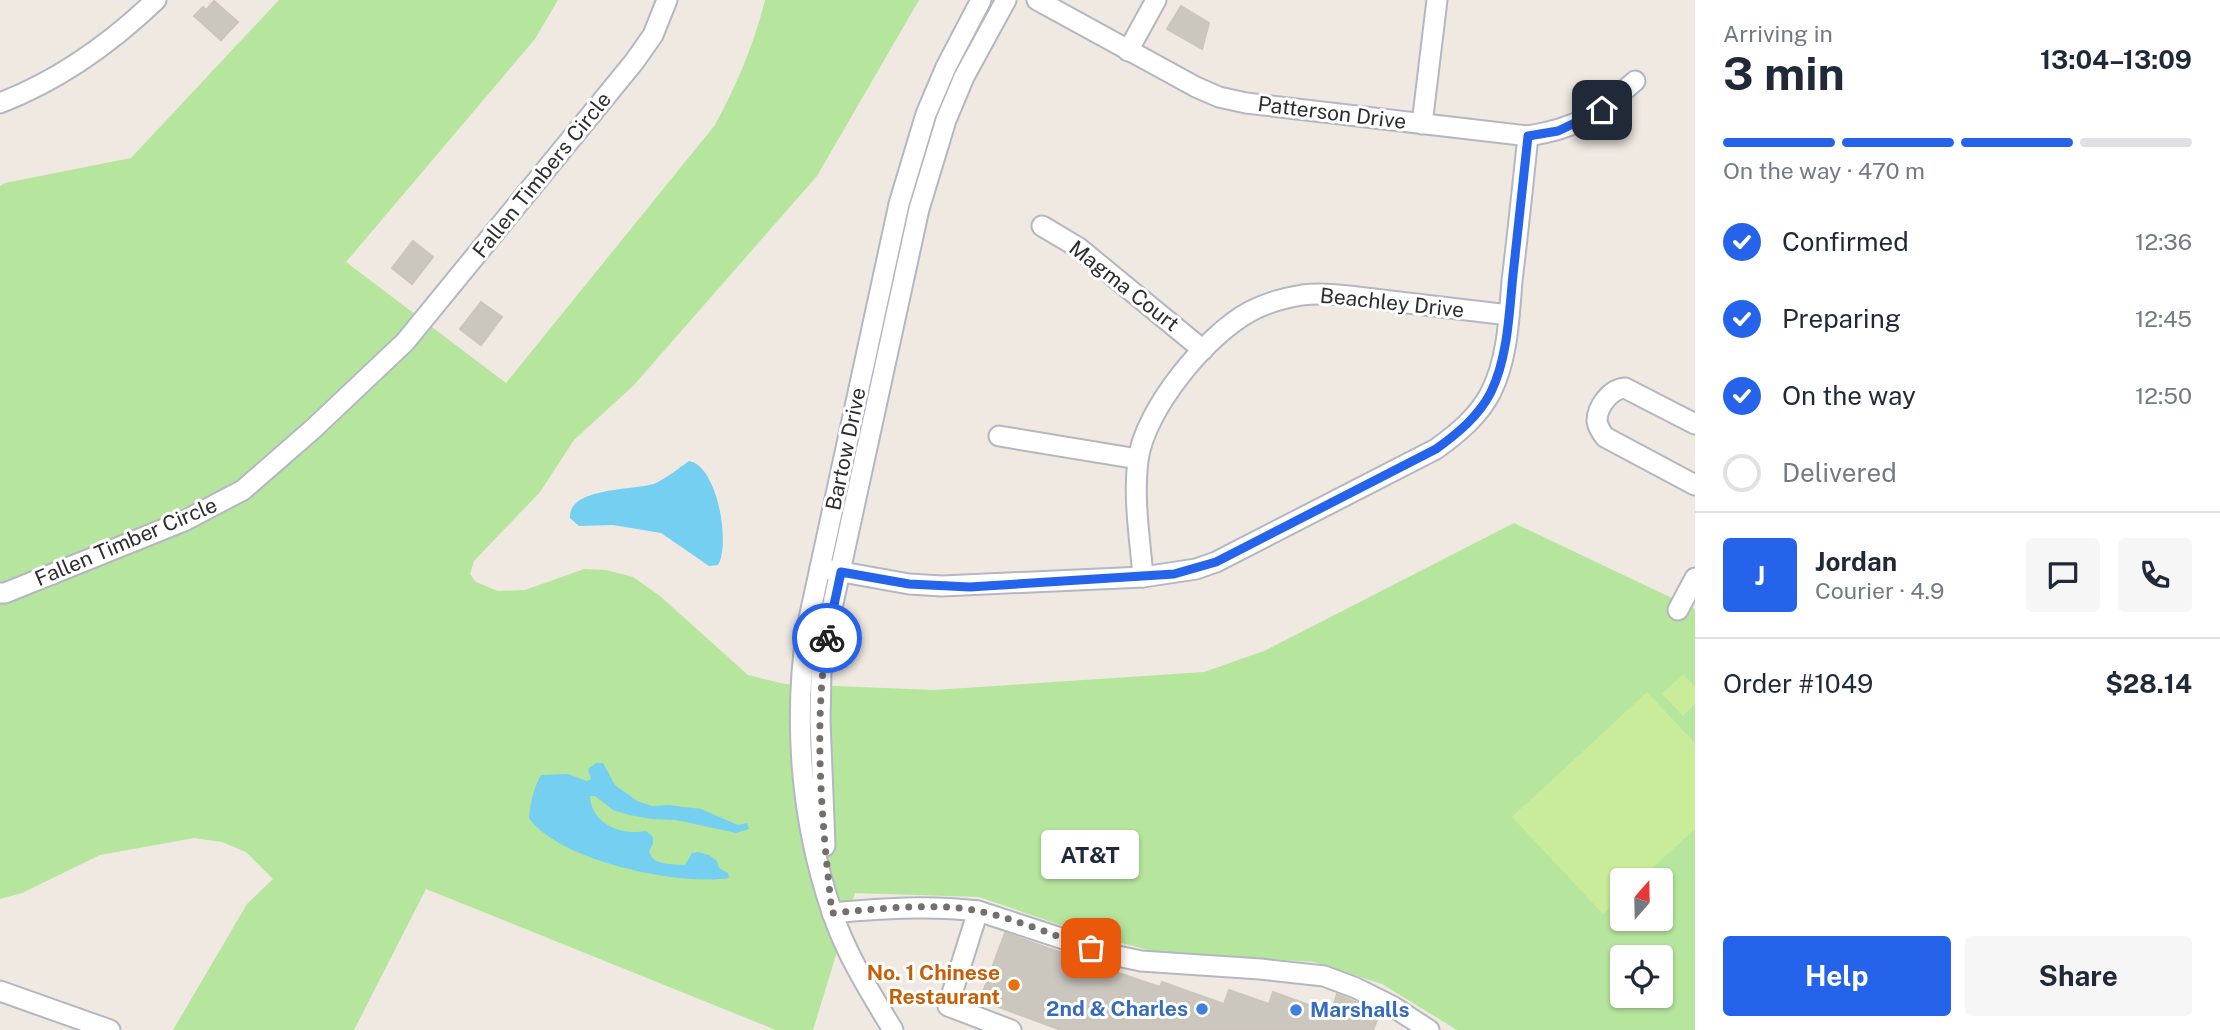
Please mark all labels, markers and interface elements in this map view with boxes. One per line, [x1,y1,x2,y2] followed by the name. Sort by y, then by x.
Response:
[1723,20,1833,47] text: Arriving in
[2040,44,2192,75] text: 13:04–13:09
[1723,46,1845,100] text: 3 min
[1572,80,1632,140] pin
[467,87,616,263] street label: Fallen Timbers Circle
[1256,91,1408,134] street label: Patterson Drive
[1583,91,1621,129] icon: home
[1723,157,1925,184] text: On the way · 470 m
[1723,223,1761,261] icon: check
[1782,226,1909,257] text: Confirmed
[2135,228,2192,255] text: 12:36
[1064,235,1184,336] street label: Magma Court
[1319,282,1465,323] street label: Beachley Drive
[1723,300,1761,338] icon: check
[1782,303,1901,334] text: Preparing
[2135,305,2192,332] text: 12:45
[1723,377,1761,415] icon: check
[1782,380,1916,411] text: On the way
[2135,382,2192,409] text: 12:50
[820,385,871,513] street label: Bartow Drive
[1782,457,1897,488] text: Delivered
[31,492,221,591] street label: Fallen Timber Circle
[2026,538,2100,612] button: chat
[2118,538,2192,612] button: phone
[1815,546,1897,577] text: Jordan
[1755,560,1765,591] text: J
[1815,577,1944,604] text: Courier · 4.9
[792,603,862,673] courier
[808,619,846,657] icon: bike
[1723,668,1873,699] text: Order #1049
[2105,668,2192,699] text: $28.14
[1042,829,1140,878] callout: AT&T
[1060,841,1120,868] text: AT&T
[1610,868,1673,931] north arrow
[1610,868,1673,1008] map controls
[1061,918,1121,978] pin
[1072,929,1110,967] icon: bag
[1723,936,1951,1016] button: Help
[1965,936,2192,1016] button: Share
[1610,945,1673,1008] button: locate
[867,960,1000,1009] place label: No. 1 Chinese Restaurant
[1006,977,1022,993] marker: No. 1 Chinese Restaurant
[1046,996,1188,1021] place label: 2nd & Charles
[1310,997,1409,1022] place label: Marshalls
[1194,1001,1210,1017] marker: 2nd & Charles
[1288,1002,1304,1018] marker: Marshalls

